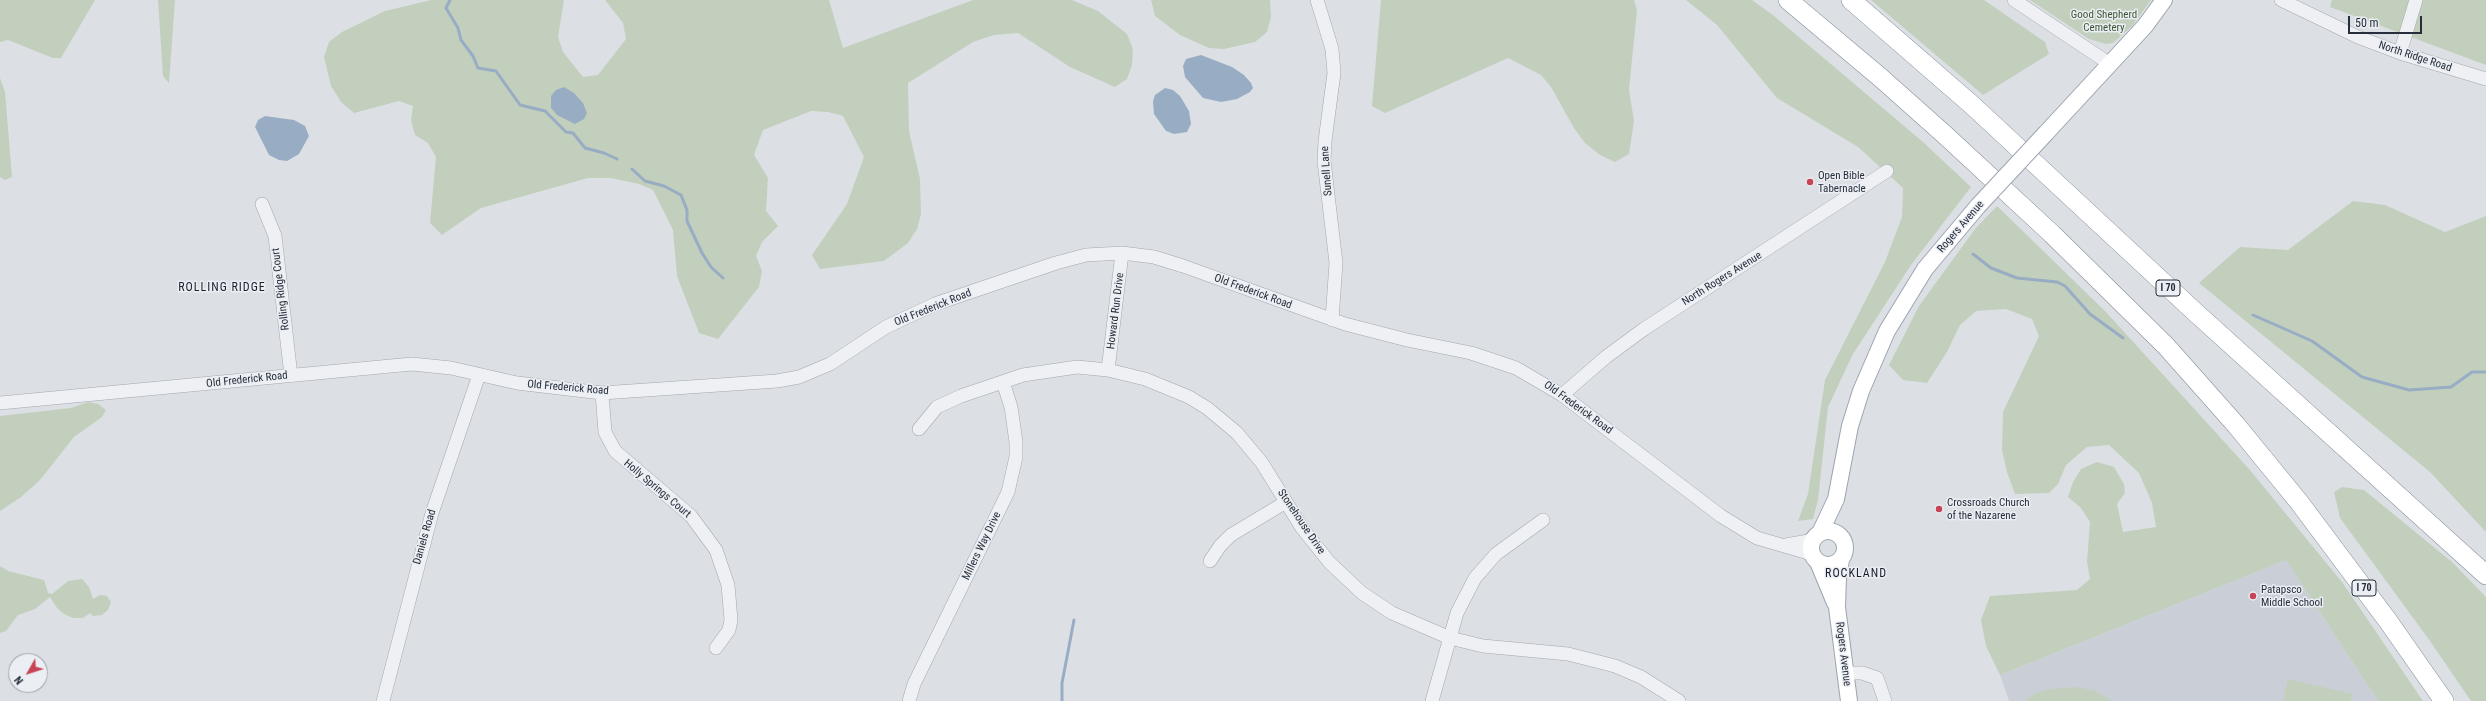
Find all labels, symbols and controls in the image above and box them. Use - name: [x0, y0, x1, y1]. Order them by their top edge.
- park label: Good Shepherd Cemetery: [2071, 8, 2137, 34]
- scale bar: [2350, 8, 2424, 34]
- text: 50 m: [2355, 16, 2379, 30]
- street label: North Ridge Road: [2377, 39, 2453, 75]
- street label: Sunell Lane: [1319, 146, 1335, 196]
- place label: Open Bible Tabernacle: [1818, 169, 1866, 195]
- marker: Open Bible Tabernacle: [1805, 177, 1815, 187]
- street label: Rogers Avenue: [1935, 198, 1987, 256]
- street label: Rolling Ridge Court: [269, 247, 293, 331]
- street label: North Rogers Avenue: [1680, 249, 1764, 309]
- street label: Howard Run Drive: [1105, 272, 1127, 350]
- street label: Old Frederick Road: [1212, 272, 1294, 312]
- road number: I 70: [2156, 280, 2180, 296]
- district label: ROLLING RIDGE: [178, 281, 266, 295]
- street label: Old Frederick Road: [893, 287, 973, 329]
- street label: Old Frederick Road: [206, 369, 288, 391]
- street label: Old Frederick Road: [527, 378, 609, 398]
- street label: Old Frederick Road: [1541, 379, 1615, 437]
- street label: Holly Springs Court: [621, 457, 693, 521]
- street label: Stonehouse Drive: [1274, 487, 1328, 557]
- place label: Crossroads Church of the Nazarene: [1947, 496, 2030, 522]
- marker: Crossroads Church of the Nazarene: [1934, 504, 1944, 514]
- street label: Daniels Road: [411, 508, 439, 566]
- street label: Millers Way Drive: [960, 510, 1004, 582]
- district label: ROCKLAND: [1825, 567, 1887, 581]
- road number: I 70: [2352, 580, 2376, 596]
- place label: Patapsco Middle School: [2261, 583, 2323, 609]
- marker: Patapsco Middle School: [2248, 591, 2258, 601]
- street label: Rogers Avenue: [1833, 621, 1853, 687]
- north arrow: [8, 653, 48, 693]
- text: N: [12, 674, 26, 687]

